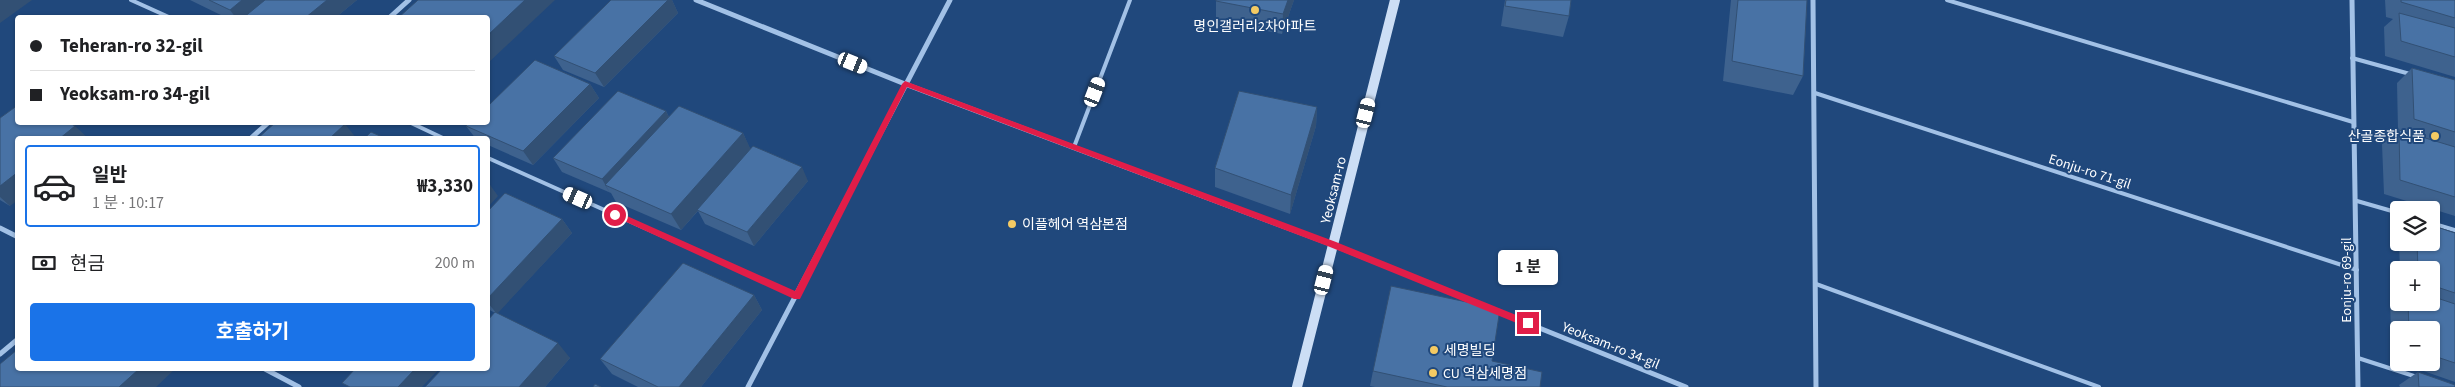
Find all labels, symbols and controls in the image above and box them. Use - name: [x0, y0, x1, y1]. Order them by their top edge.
- marker: 명인갤러리2차아파트: [1249, 4, 1261, 16]
- place label: 명인갤러리2차아파트: [1194, 17, 1317, 37]
- text: Teheran-ro 32-gil: [60, 33, 203, 60]
- car: [836, 50, 869, 76]
- car: [1082, 75, 1107, 109]
- text: Yeoksam-ro 34-gil: [60, 81, 210, 108]
- car: [1355, 97, 1376, 129]
- place label: 산골종합식품: [2348, 127, 2425, 147]
- marker: 산골종합식품: [2429, 130, 2441, 142]
- street label: Eonju-ro 71-gil: [2046, 149, 2134, 195]
- street label: Yeoksam-ro: [1316, 154, 1352, 227]
- text: 일반: [92, 162, 127, 189]
- icon: car: [32, 164, 77, 209]
- text: ₩3,330: [417, 173, 473, 200]
- car: [561, 185, 594, 211]
- text: 1 분 · 10:17: [92, 192, 164, 214]
- map controls: [2390, 201, 2440, 371]
- button: layers: [2390, 201, 2440, 251]
- route start: [604, 204, 626, 226]
- place label: 이플헤어 역삼본점: [1022, 215, 1128, 235]
- marker: 이플헤어 역삼본점: [1006, 218, 1018, 230]
- street label: Eonju-ro 69-gil: [2337, 237, 2357, 323]
- icon: cash: [30, 249, 58, 277]
- callout: 1 분: [1498, 250, 1558, 286]
- text: 현금: [70, 251, 105, 278]
- text: 200 m: [435, 252, 475, 274]
- text: 1 분: [1515, 256, 1541, 278]
- button: +: [2390, 261, 2440, 311]
- car: [1313, 264, 1334, 296]
- button: 호출하기: [30, 303, 475, 361]
- route end: [1517, 312, 1539, 334]
- street label: Yeoksam-ro 34-gil: [1558, 317, 1663, 375]
- button: −: [2390, 321, 2440, 371]
- place label: 세명빌딩: [1444, 341, 1496, 361]
- marker: 세명빌딩: [1428, 344, 1440, 356]
- place label: CU 역삼세명점: [1443, 364, 1527, 384]
- marker: CU 역삼세명점: [1427, 367, 1439, 379]

